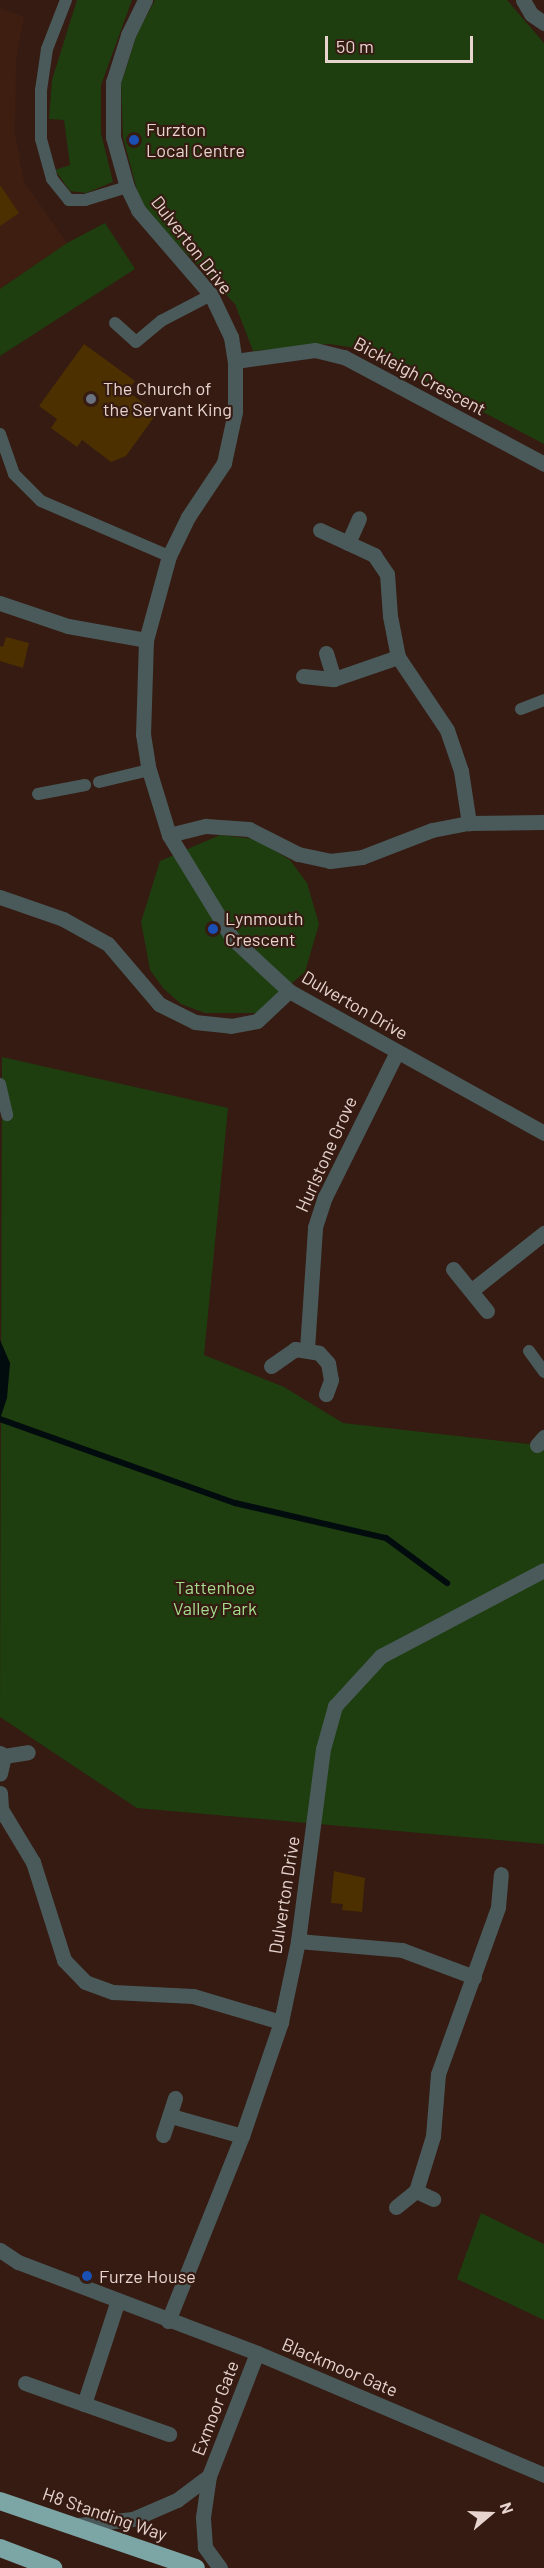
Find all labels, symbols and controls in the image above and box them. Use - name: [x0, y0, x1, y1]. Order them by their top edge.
- scale bar: [328, 24, 476, 62]
- text: 50 m: [336, 35, 374, 57]
- place label: Furzton Local Centre: [146, 119, 245, 162]
- marker: Furzton Local Centre: [127, 133, 141, 147]
- street label: Dulverton Drive: [147, 192, 237, 298]
- street label: Bickleigh Crescent: [350, 332, 490, 420]
- place label: The Church of the Servant King: [103, 378, 232, 420]
- marker: The Church of the Servant King: [84, 392, 98, 406]
- place label: Lynmouth Crescent: [225, 908, 303, 950]
- marker: Lynmouth Crescent: [206, 922, 220, 936]
- street label: Dulverton Drive: [298, 966, 412, 1044]
- street label: Hurlstone Grove: [291, 1093, 361, 1215]
- park label: Tattenhoe Valley Park: [173, 1577, 257, 1620]
- street label: Dulverton Drive: [264, 1835, 304, 1955]
- place label: Furze House: [99, 2265, 196, 2287]
- marker: Furze House: [80, 2269, 94, 2283]
- street label: Blackmoor Gate: [279, 2333, 401, 2401]
- street label: Exmoor Gate: [187, 2357, 243, 2459]
- street label: H8 Standing Way: [40, 2483, 170, 2545]
- north arrow: [460, 2484, 520, 2544]
- text: N: [497, 2500, 518, 2516]

